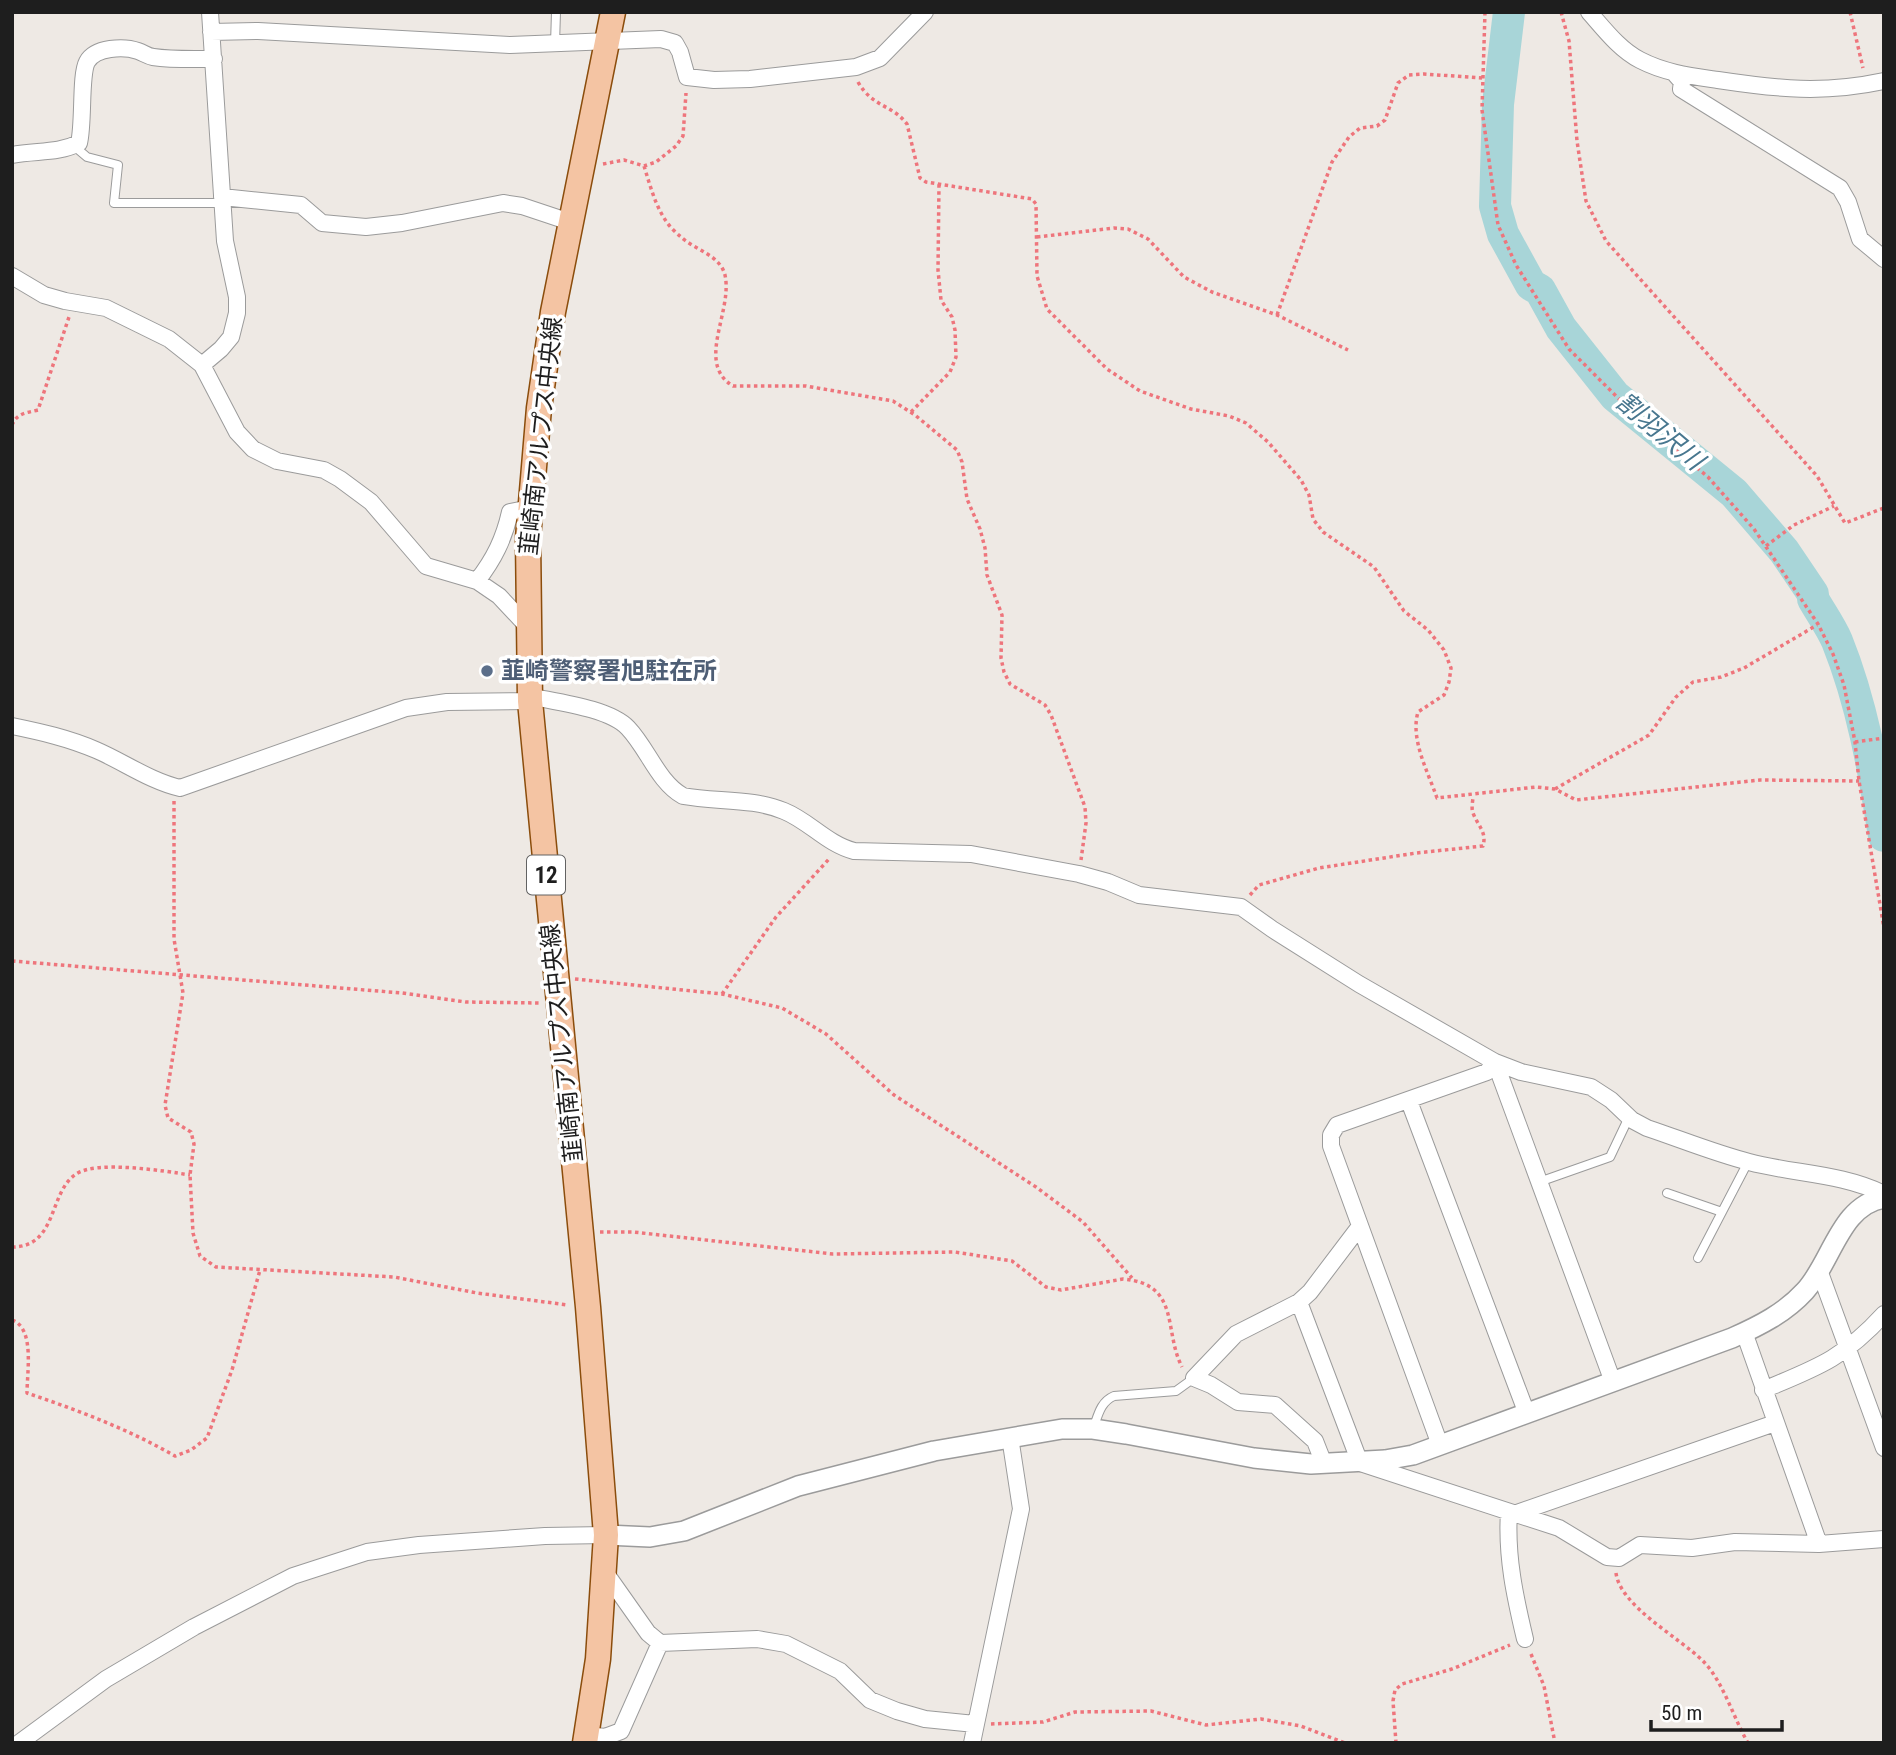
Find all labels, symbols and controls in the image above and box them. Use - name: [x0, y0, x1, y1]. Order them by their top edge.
- street label: 韮崎南アルプス中央線: [515, 315, 567, 557]
- water label: 割羽沢川: [1611, 386, 1712, 478]
- place label: 韮崎警察署旭駐在所: [501, 657, 717, 685]
- marker: 韮崎警察署旭駐在所: [479, 663, 495, 679]
- road number: 12: [527, 856, 565, 894]
- street label: 韮崎南アルプス中央線: [536, 922, 588, 1164]
- scale bar: [1651, 1688, 1782, 1732]
- text: 50 m: [1661, 1701, 1702, 1725]

